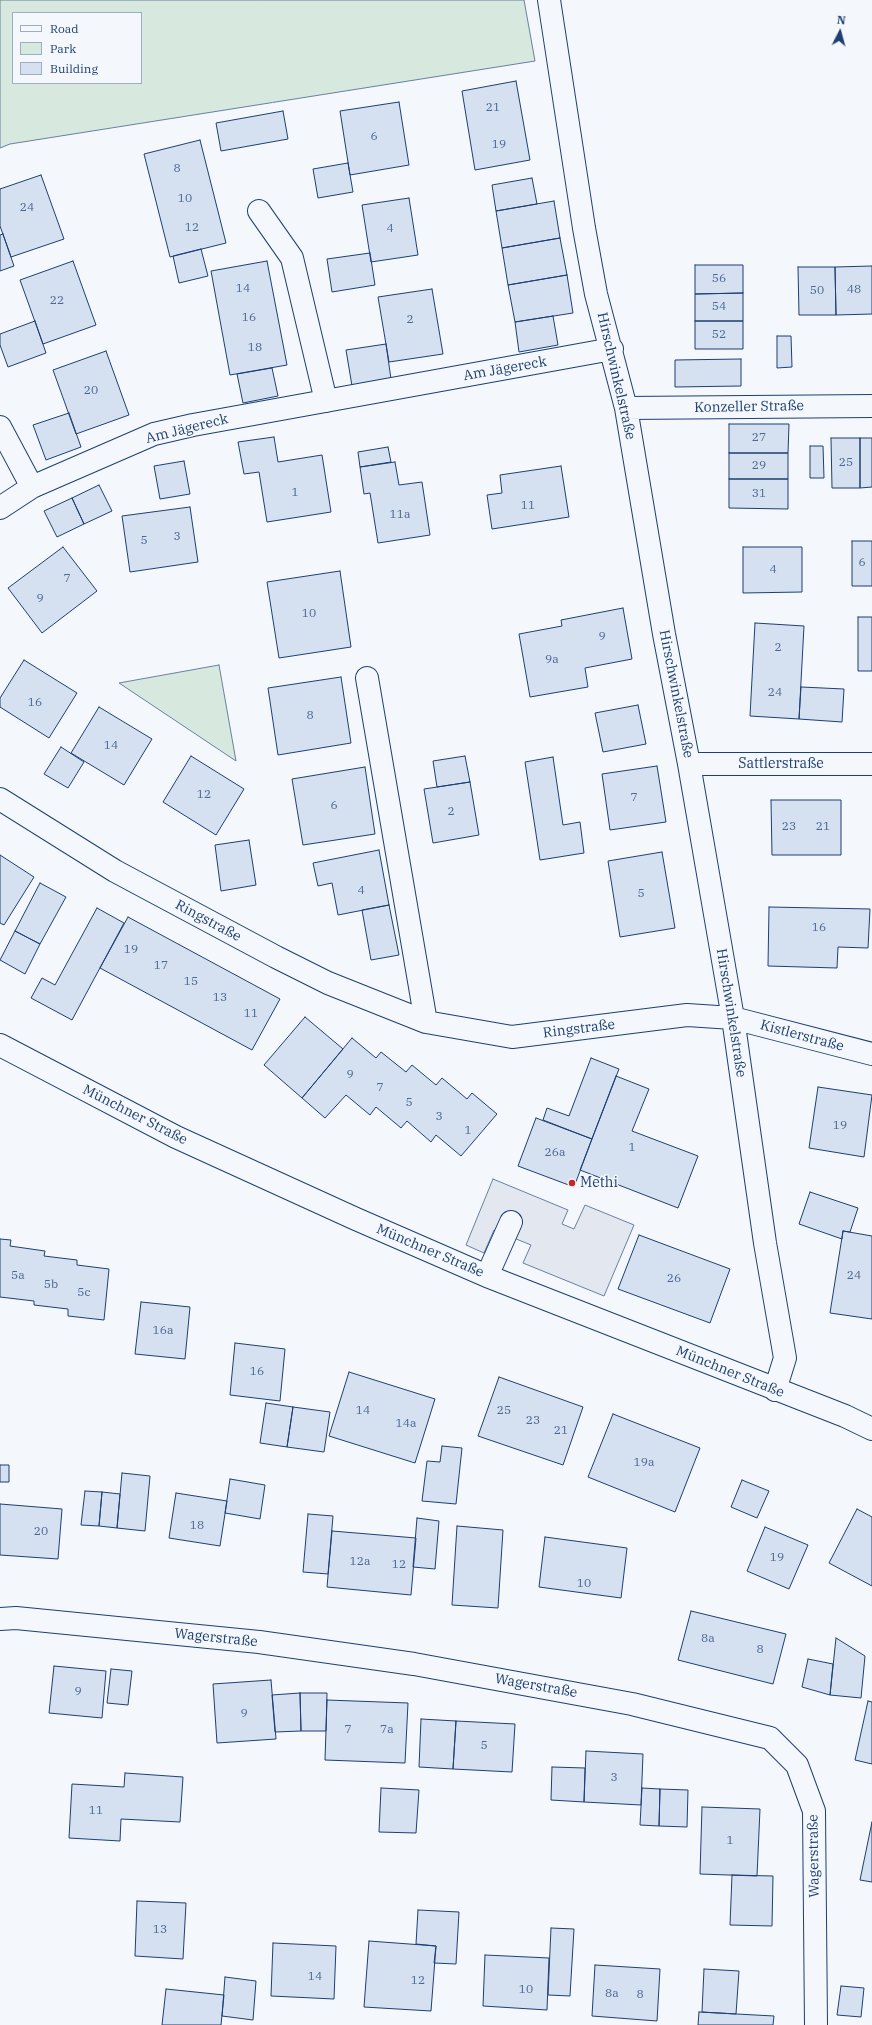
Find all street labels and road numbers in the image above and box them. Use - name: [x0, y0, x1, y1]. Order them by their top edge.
- street label: Hirschwinkelstraße: [593, 311, 639, 441]
- street label: Am Jägereck: [462, 353, 548, 385]
- street label: Konzeller Straße: [694, 398, 804, 416]
- street label: Am Jägereck: [144, 411, 230, 447]
- street label: Hirschwinkelstraße: [655, 629, 697, 759]
- street label: Sattlerstraße: [738, 756, 824, 772]
- street label: Ringstraße: [172, 897, 244, 945]
- street label: Hirschwinkelstraße: [713, 947, 749, 1079]
- street label: Ringstraße: [542, 1016, 616, 1042]
- street label: Kistlerstraße: [758, 1017, 846, 1055]
- street label: Münchner Straße: [80, 1081, 190, 1149]
- street label: Münchner Straße: [374, 1221, 486, 1281]
- street label: Münchner Straße: [673, 1343, 787, 1401]
- street label: Wagerstraße: [174, 1625, 258, 1651]
- street label: Wagerstraße: [493, 1670, 579, 1702]
- street label: Wagerstraße: [805, 1814, 823, 1898]

